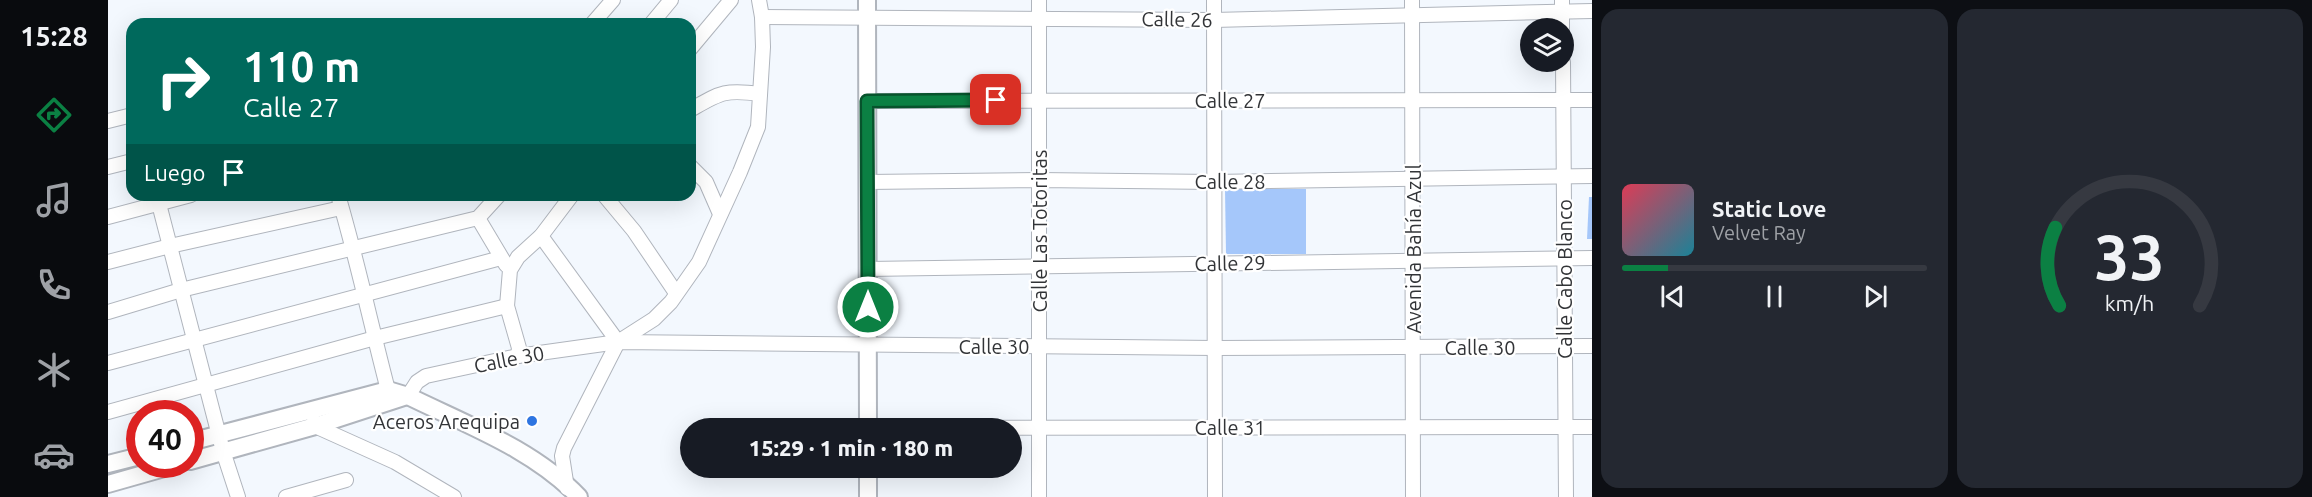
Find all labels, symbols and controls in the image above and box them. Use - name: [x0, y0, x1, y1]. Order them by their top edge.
- street label: Calle 26: [1141, 7, 1213, 31]
- map controls: [1520, 18, 1574, 72]
- button: layers: [1520, 18, 1574, 72]
- text: 15:28: [20, 21, 88, 51]
- icon: right: [144, 42, 222, 120]
- text: 110 m: [243, 43, 360, 90]
- pin: [970, 74, 1021, 125]
- icon: arrive: [979, 83, 1012, 116]
- street label: Calle 27: [1194, 89, 1266, 112]
- text: Calle 27: [243, 92, 339, 122]
- icon: directions: [33, 94, 75, 136]
- street label: Calle Las Totoritas: [1028, 150, 1051, 313]
- icon: arrive: [217, 156, 250, 189]
- text: Luego: [144, 160, 205, 185]
- street label: Avenida Bahía Azul: [1402, 164, 1425, 334]
- street label: Calle 28: [1194, 170, 1266, 193]
- icon: music: [33, 179, 75, 221]
- text: Static Love: [1712, 196, 1827, 221]
- street label: Calle Cabo Blanco: [1553, 199, 1576, 359]
- text: Velvet Ray: [1712, 221, 1806, 244]
- text: 33: [2095, 222, 2165, 292]
- street label: Calle 29: [1194, 251, 1266, 275]
- icon: phone: [33, 264, 75, 306]
- position arrow: [836, 275, 900, 339]
- icon: previous: [1656, 280, 1689, 313]
- icon: pause: [1758, 280, 1791, 313]
- icon: next: [1859, 280, 1892, 313]
- text: km/h: [2105, 291, 2154, 315]
- street label: Calle 30: [958, 335, 1030, 358]
- street label: Calle 30: [1444, 336, 1516, 359]
- street label: Calle 30: [472, 341, 546, 377]
- icon: climate: [33, 349, 75, 391]
- speed limit sign: 40: [126, 400, 204, 478]
- place label: Aceros Arequipa: [373, 410, 520, 433]
- marker: Aceros Arequipa: [525, 414, 539, 428]
- street label: Calle 31: [1194, 416, 1266, 439]
- icon: car: [33, 434, 75, 476]
- text: 15:29 · 1 min · 180 m: [749, 435, 953, 460]

